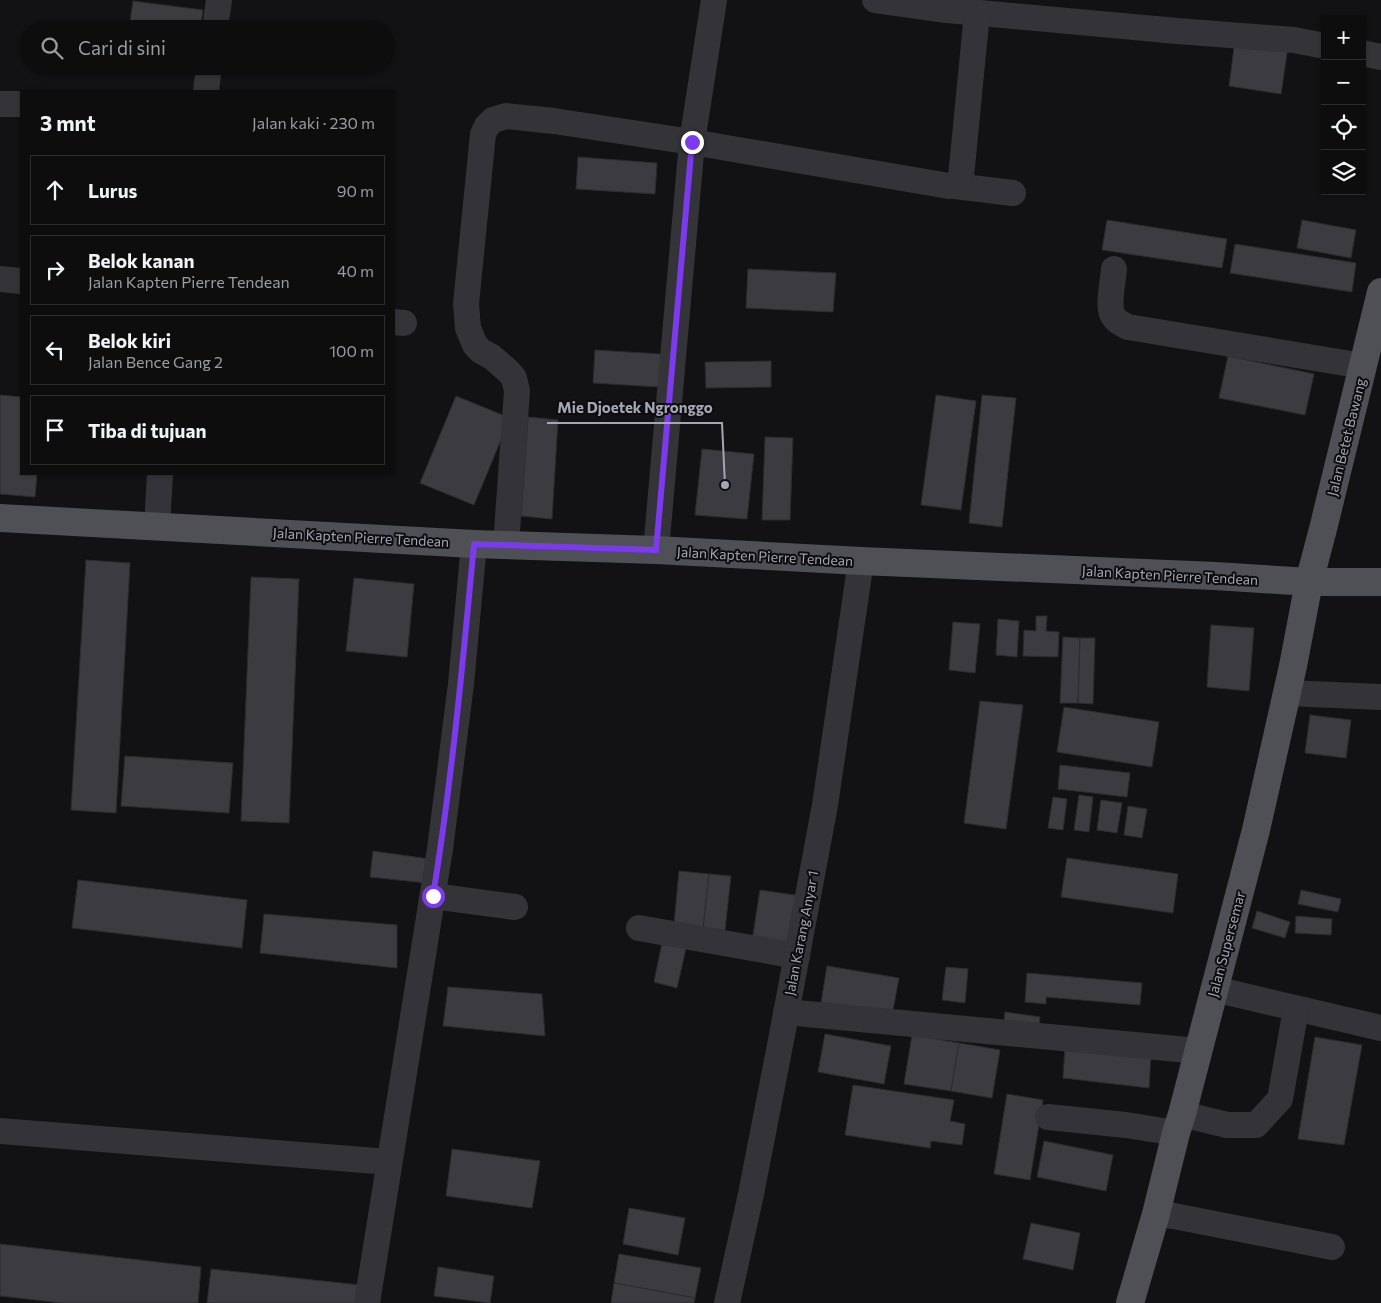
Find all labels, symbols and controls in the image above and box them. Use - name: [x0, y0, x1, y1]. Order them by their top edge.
- map controls: [1321, 15, 1366, 195]
- button: +: [1321, 15, 1366, 60]
- search box: [20, 20, 395, 75]
- icon: search: [38, 34, 66, 62]
- text: Cari di sini: [78, 36, 166, 59]
- button: −: [1321, 60, 1366, 105]
- button: locate: [1321, 105, 1366, 150]
- text: 3 mnt: [40, 110, 96, 135]
- text: Jalan kaki · 230 m: [252, 113, 375, 132]
- route end: [681, 131, 704, 154]
- button: layers: [1321, 150, 1366, 195]
- icon: ahead: [41, 176, 69, 204]
- text: Lurus: [88, 179, 137, 202]
- text: 90 m: [337, 181, 374, 200]
- text: Belok kanan: [88, 249, 195, 272]
- icon: right: [41, 256, 69, 284]
- text: 40 m: [337, 261, 374, 280]
- text: Jalan Kapten Pierre Tendean: [88, 272, 290, 291]
- text: Belok kiri: [88, 329, 171, 352]
- icon: left: [41, 336, 69, 364]
- text: 100 m: [329, 341, 374, 360]
- text: Jalan Bence Gang 2: [88, 352, 223, 371]
- street label: Jalan Betet Bawang: [1323, 376, 1369, 498]
- callout: Mie Djoetek Ngronggo: [547, 393, 722, 423]
- text: Mie Djoetek Ngronggo: [557, 398, 713, 416]
- icon: arrive: [41, 416, 69, 444]
- text: Tiba di tujuan: [88, 419, 206, 442]
- street label: Jalan Kapten Pierre Tendean: [272, 524, 450, 550]
- street label: Jalan Kapten Pierre Tendean: [676, 543, 854, 569]
- street label: Jalan Kapten Pierre Tendean: [1081, 562, 1259, 588]
- street label: Jalan Karang Anyar 1: [781, 869, 821, 997]
- route start: [422, 885, 445, 908]
- street label: Jalan Supersemar: [1204, 889, 1248, 999]

